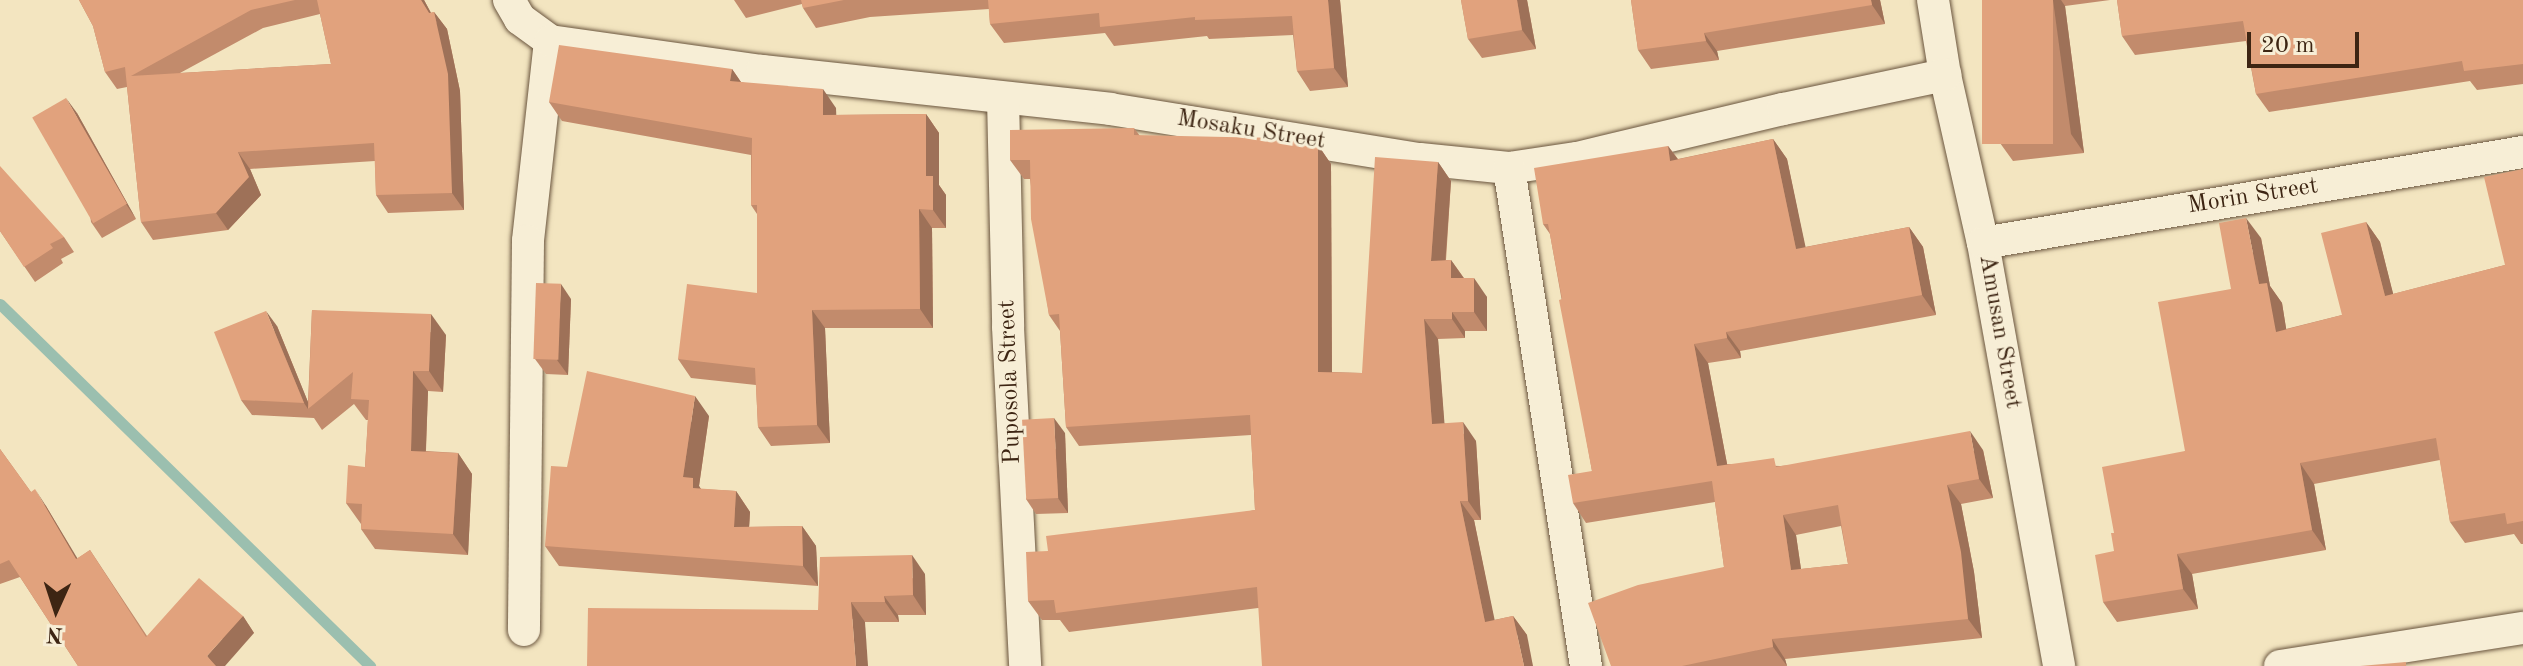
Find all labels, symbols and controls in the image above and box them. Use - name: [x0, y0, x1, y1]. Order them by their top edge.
- scale bar: [2251, 16, 2363, 66]
- text: 20 m: [2261, 34, 2315, 58]
- street label: Mosaku Street: [1175, 105, 1327, 157]
- street label: Morin Street: [2186, 172, 2320, 222]
- street label: Amusan Street: [1971, 253, 2027, 411]
- street label: Puposola Street: [994, 299, 1028, 465]
- north arrow: [16, 570, 96, 650]
- text: N: [46, 623, 64, 645]

